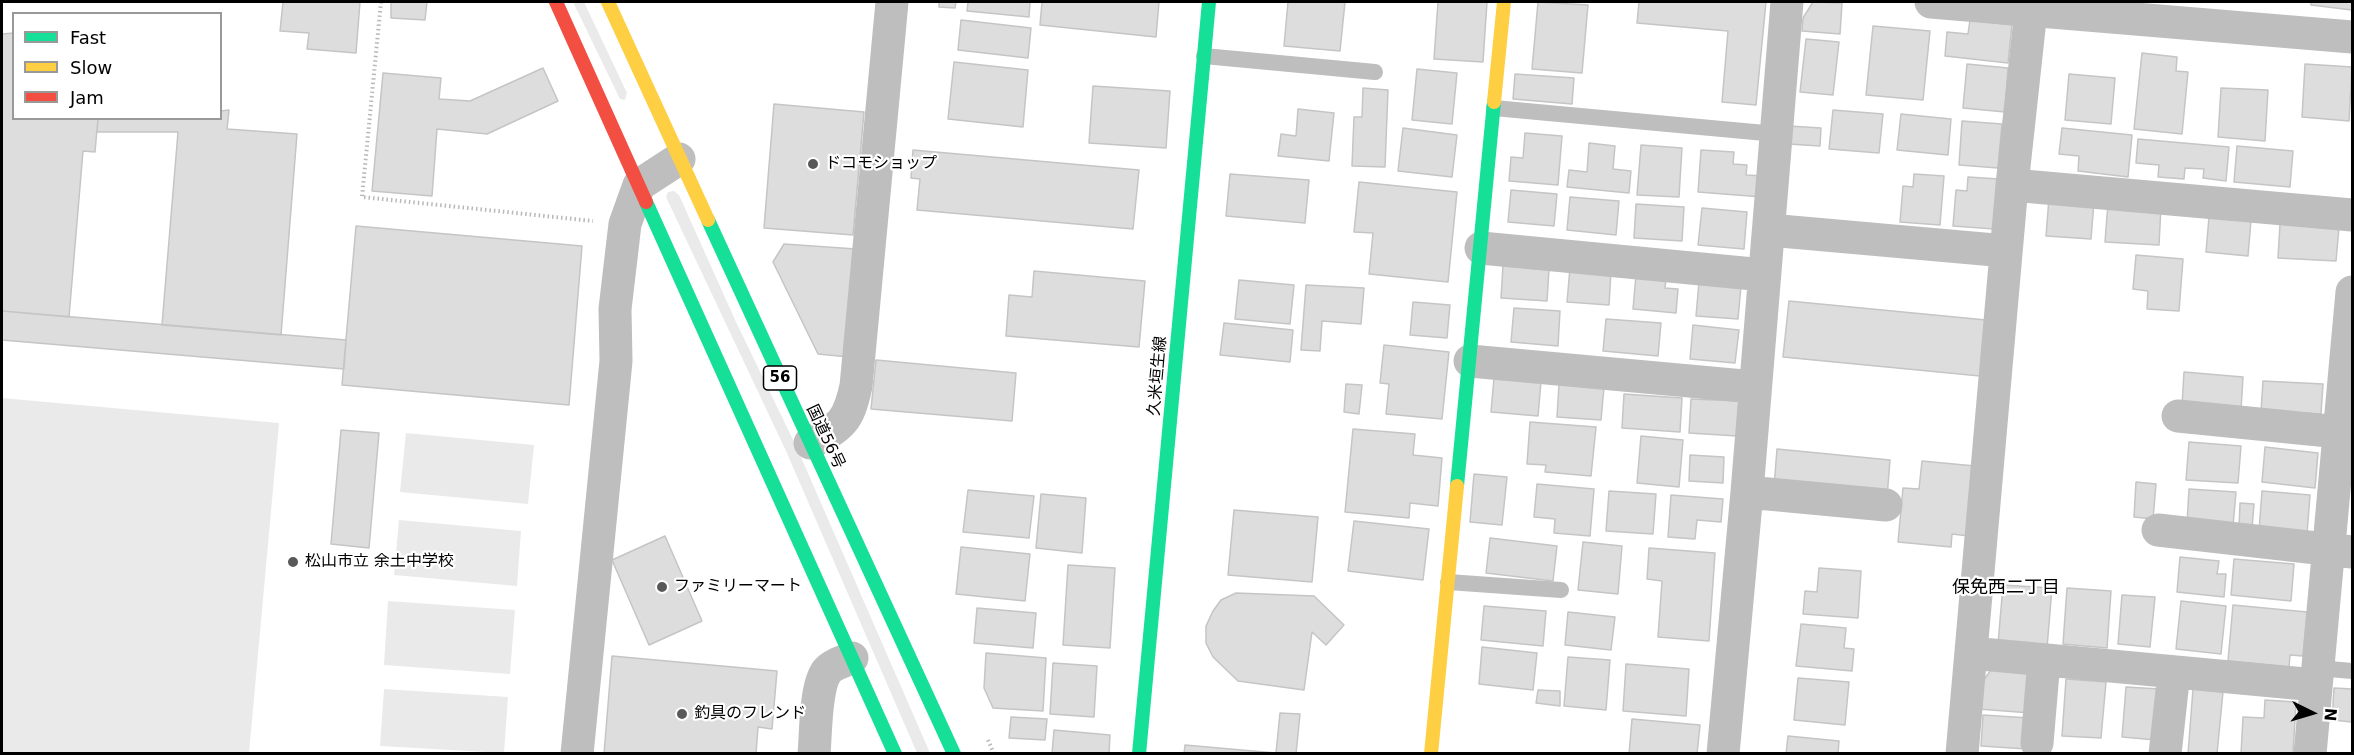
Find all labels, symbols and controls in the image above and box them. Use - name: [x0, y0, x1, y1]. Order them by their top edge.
- legend: [12, 12, 222, 120]
- text: Fast: [70, 27, 106, 48]
- text: Slow: [70, 57, 112, 78]
- text: Jam: [70, 87, 104, 108]
- place label: ドコモショップ: [825, 154, 937, 174]
- marker: ドコモショップ: [806, 157, 820, 171]
- street label: 久米垣生線: [1145, 335, 1171, 417]
- road number: 56: [764, 366, 796, 390]
- street label: 国道56号: [802, 402, 848, 472]
- place label: 松山市立 余土中学校: [305, 552, 454, 572]
- marker: 松山市立 余土中学校: [286, 555, 300, 569]
- place label: ファミリーマート: [674, 577, 802, 597]
- district label: 保免西二丁目: [1952, 577, 2060, 599]
- marker: ファミリーマート: [655, 580, 669, 594]
- north arrow: [2282, 683, 2342, 743]
- place label: 釣具のフレンド: [694, 704, 806, 724]
- marker: 釣具のフレンド: [675, 707, 689, 721]
- text: N: [2320, 707, 2340, 722]

